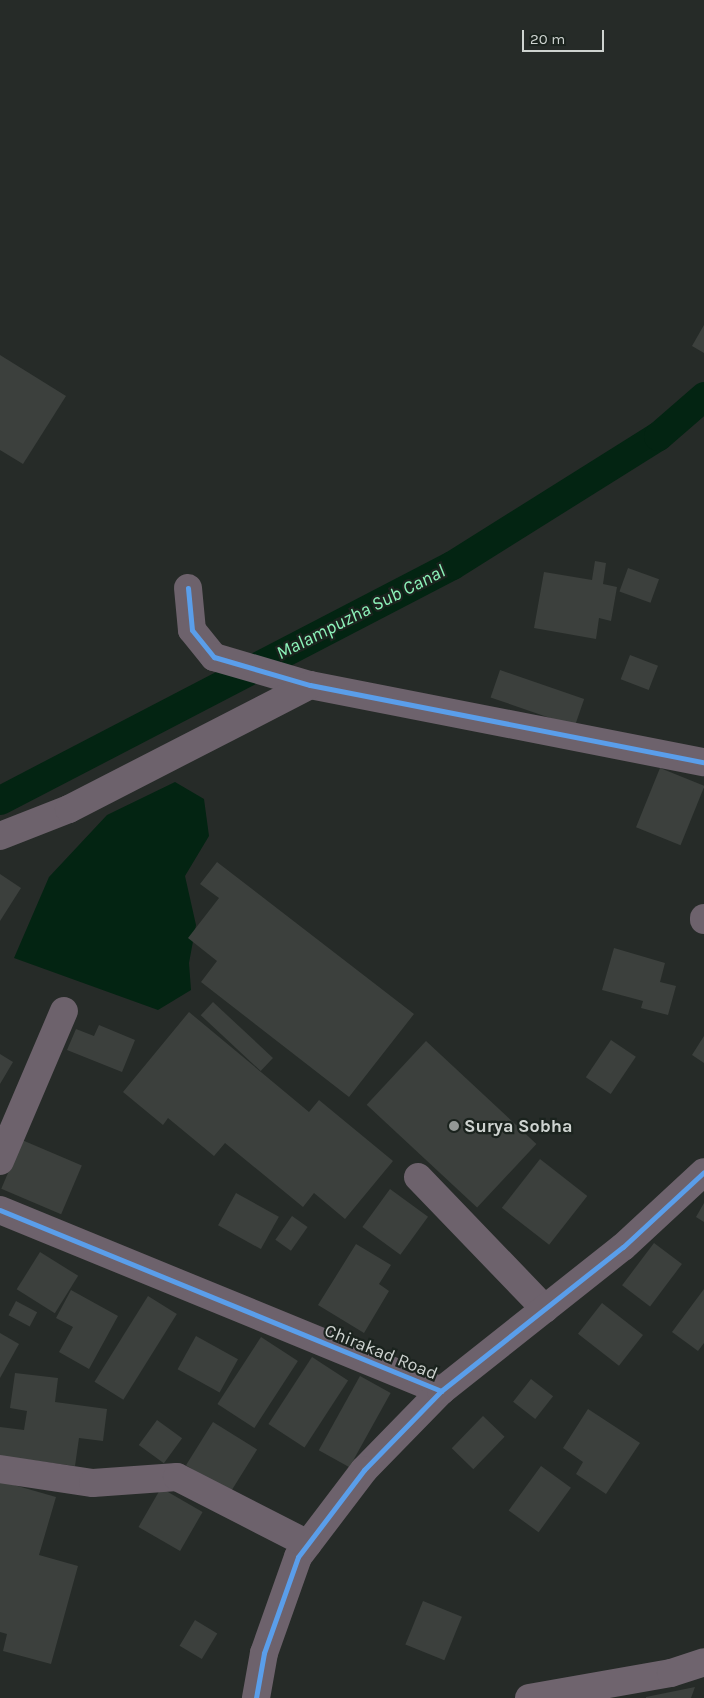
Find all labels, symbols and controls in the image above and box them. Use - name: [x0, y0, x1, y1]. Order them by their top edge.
- scale bar: [524, 20, 606, 52]
- text: 20 m: [530, 30, 565, 48]
- water label: Malampuzha Sub Canal: [273, 561, 449, 665]
- place label: Surya Sobha: [464, 1115, 572, 1137]
- marker: Surya Sobha: [448, 1120, 460, 1132]
- street label: Chirakad Road: [321, 1319, 441, 1385]

